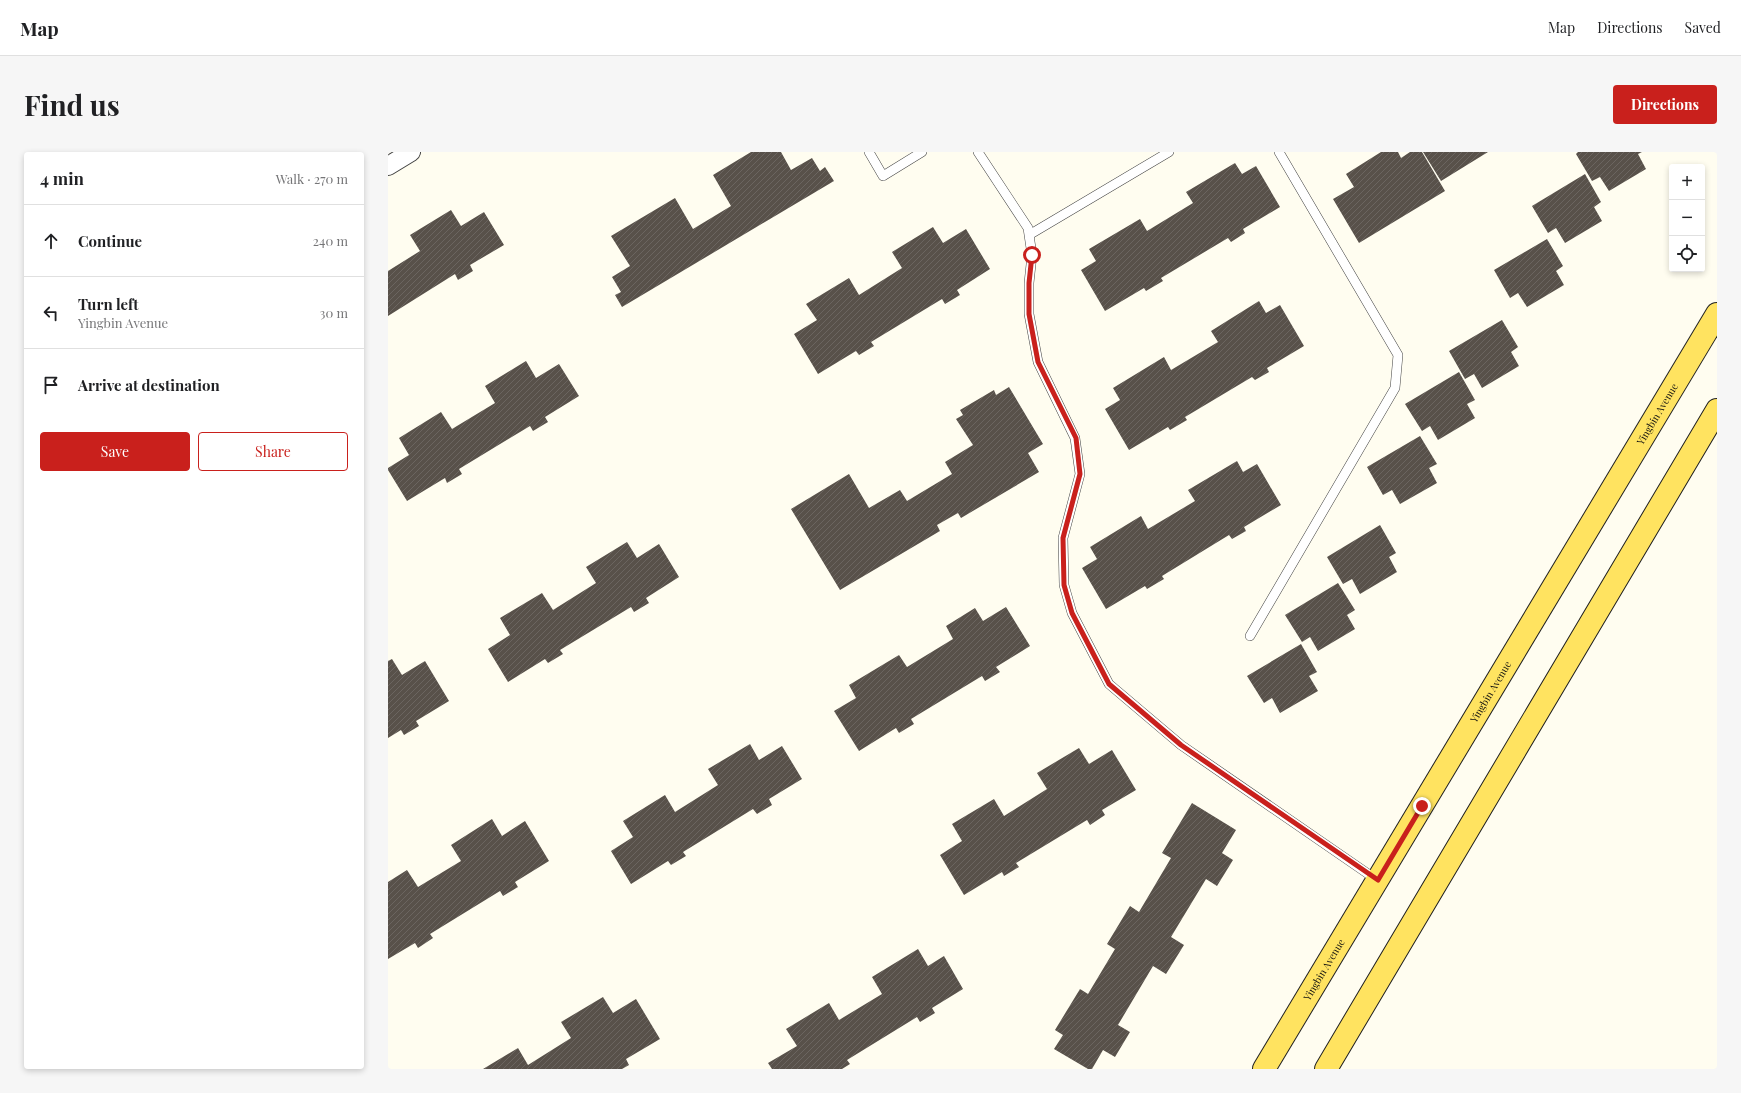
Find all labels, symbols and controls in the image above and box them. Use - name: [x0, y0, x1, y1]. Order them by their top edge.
- text: Map: [20, 15, 59, 41]
- text: Map: [1548, 18, 1575, 37]
- text: Directions: [1597, 18, 1663, 37]
- text: Saved: [1685, 18, 1721, 37]
- button: Directions: [1613, 85, 1717, 124]
- text: Find us: [24, 86, 120, 123]
- map controls: [1669, 164, 1705, 272]
- button: +: [1669, 164, 1705, 200]
- text: 4 min: [40, 167, 84, 189]
- text: Walk · 270 m: [276, 170, 348, 187]
- button: −: [1669, 200, 1705, 236]
- icon: ahead: [40, 230, 62, 252]
- text: Continue: [78, 231, 142, 251]
- text: 240 m: [313, 232, 348, 249]
- button: locate: [1669, 236, 1705, 272]
- route start: [1023, 246, 1041, 264]
- text: Turn left: [78, 294, 139, 314]
- icon: left: [40, 302, 62, 324]
- text: 30 m: [320, 304, 348, 321]
- text: Yingbin Avenue: [78, 314, 168, 331]
- icon: arrive: [40, 374, 62, 396]
- text: Arrive at destination: [78, 375, 220, 395]
- street label: Yingbin Avenue: [1633, 380, 1681, 448]
- button: Save: [40, 432, 190, 471]
- button: Share: [198, 432, 348, 471]
- street label: Yingbin Avenue: [1466, 658, 1514, 726]
- route end: [1413, 797, 1431, 815]
- street label: Yingbin Avenue: [1299, 936, 1348, 1004]

